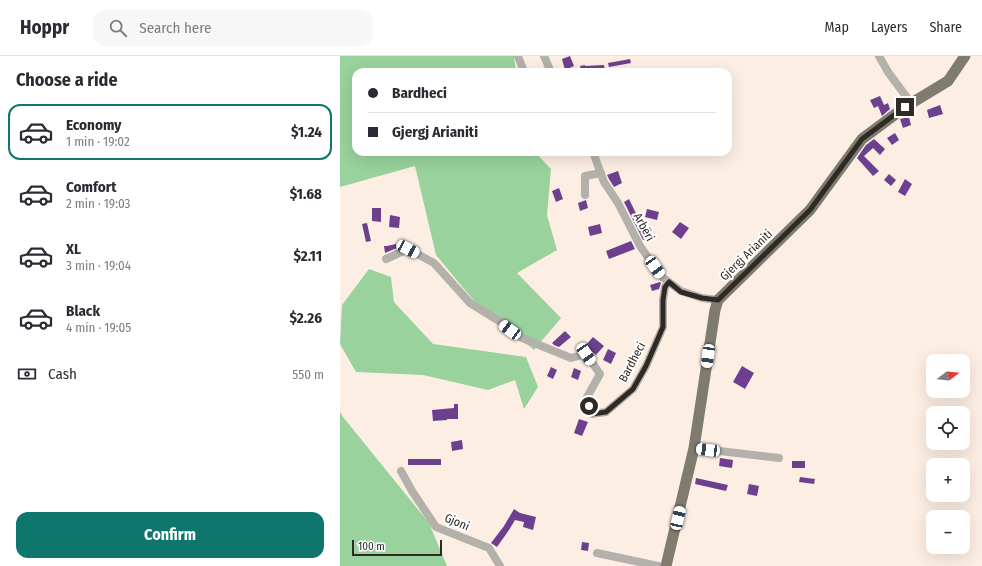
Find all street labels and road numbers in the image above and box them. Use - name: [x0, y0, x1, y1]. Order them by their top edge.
- street label: Arbëri: [631, 210, 657, 244]
- street label: Gjergj Arianiti: [717, 227, 775, 283]
- street label: Bardheci: [616, 340, 648, 384]
- street label: Gjoni: [442, 511, 472, 533]

